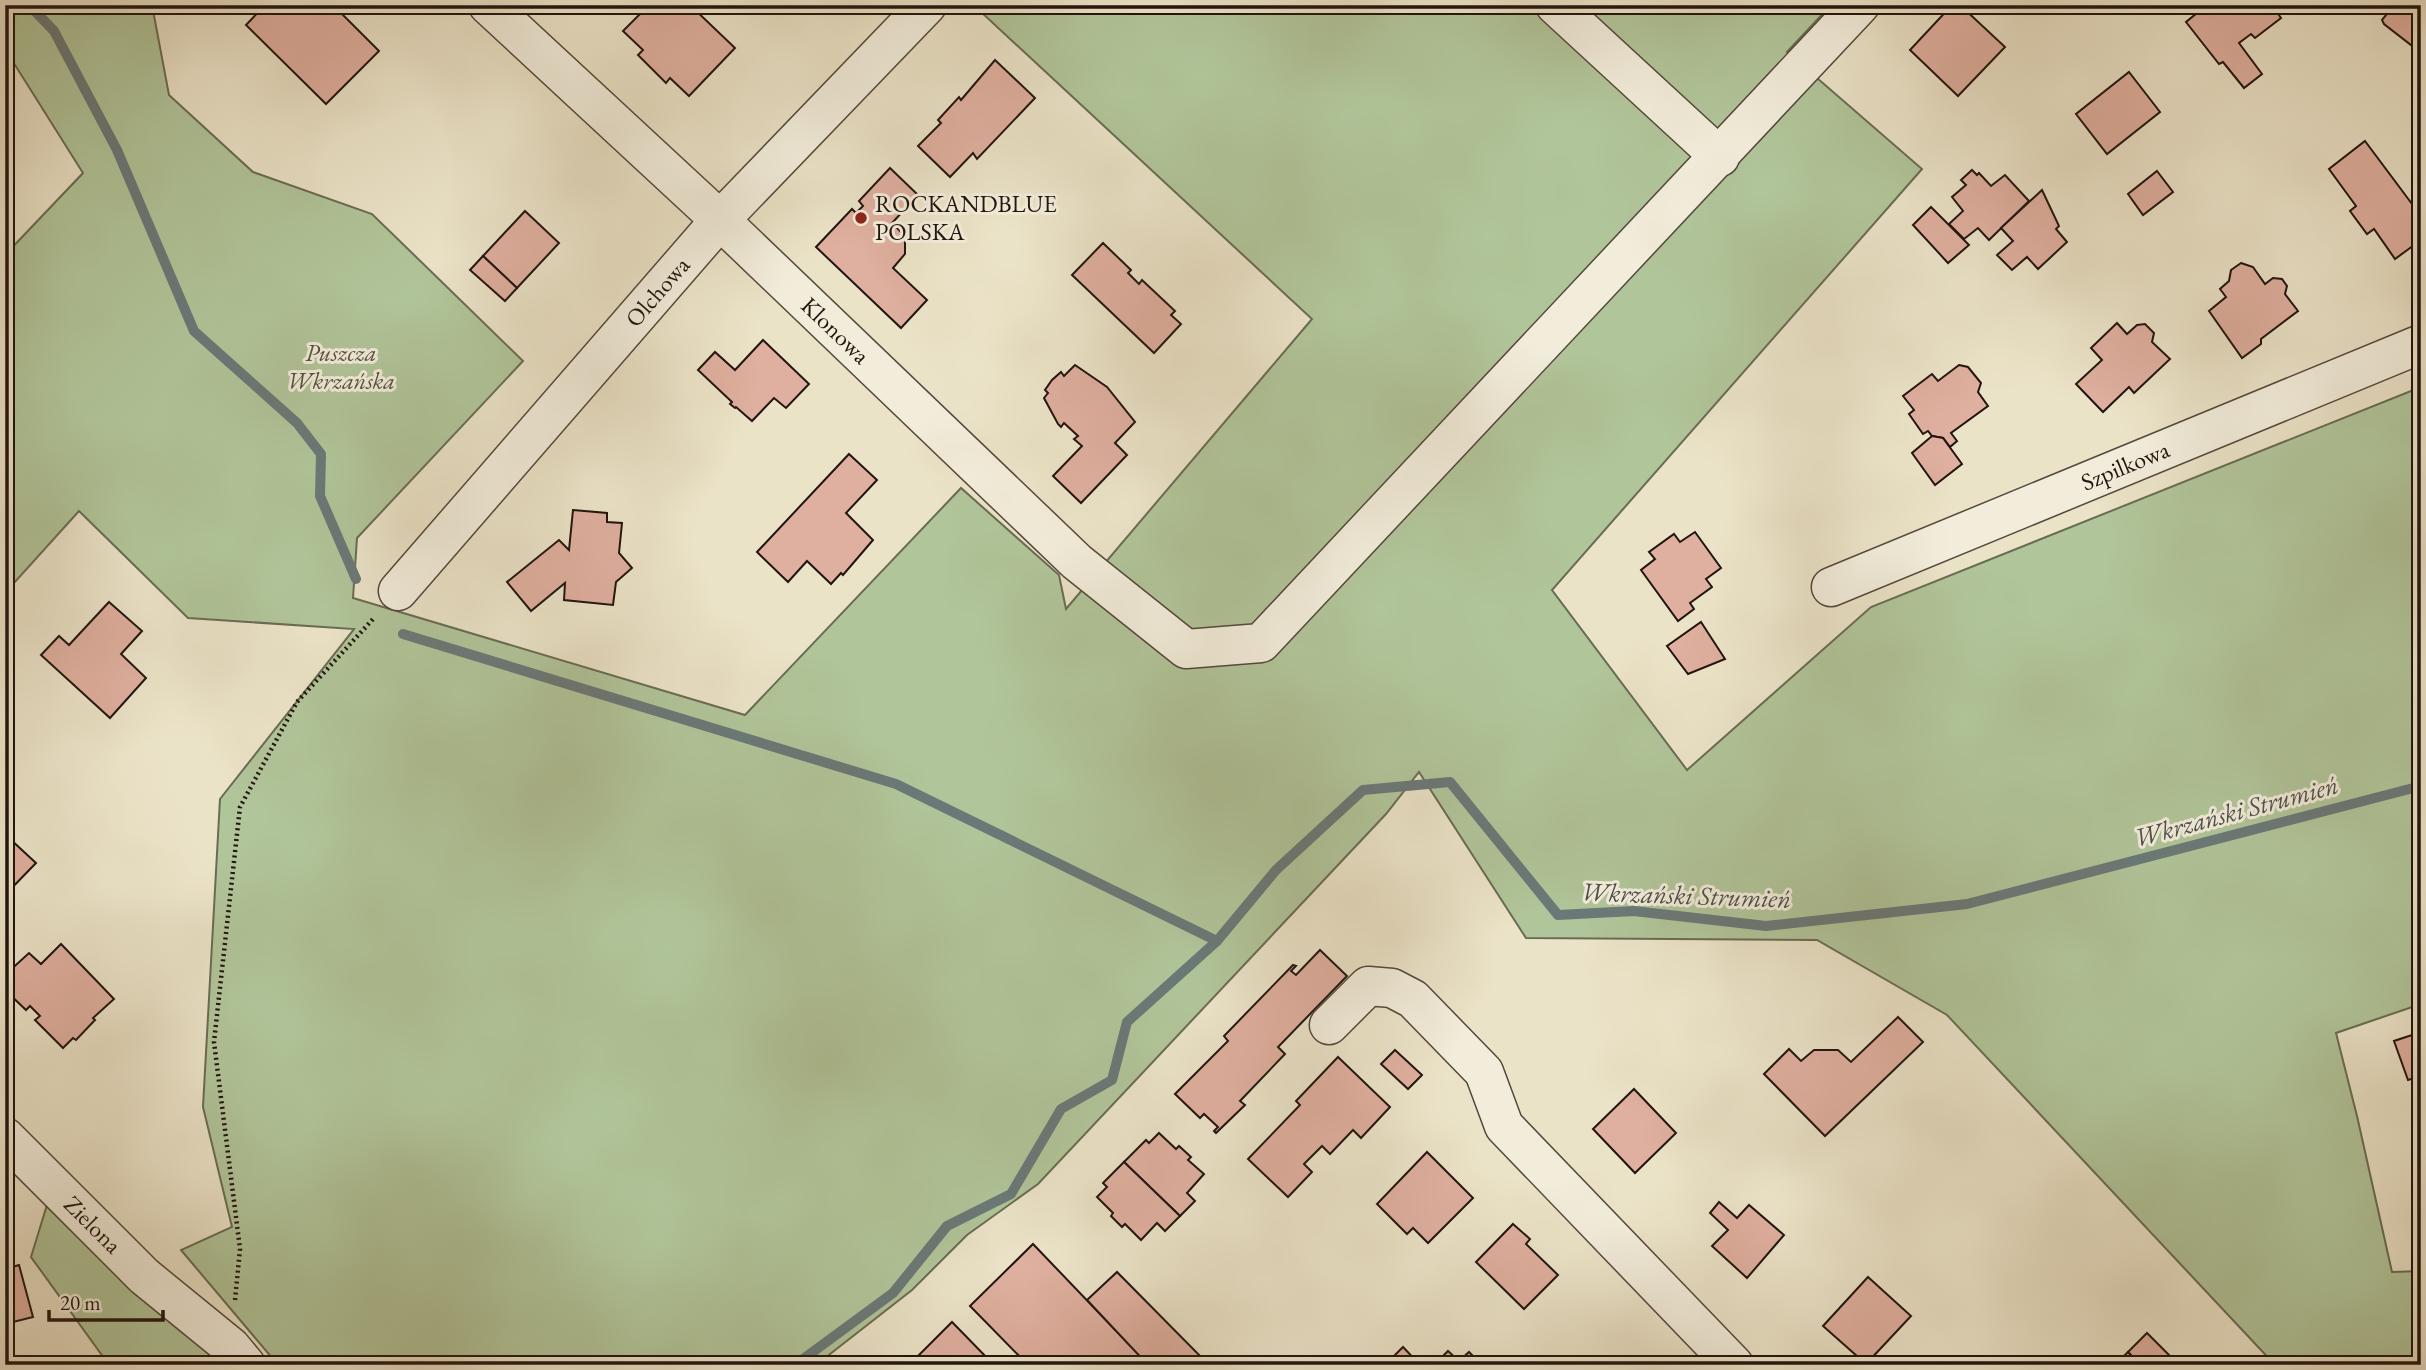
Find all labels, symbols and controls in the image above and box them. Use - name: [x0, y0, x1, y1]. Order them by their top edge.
- place label: ROCKANDBLUE POLSKA: [875, 188, 1057, 247]
- marker: ROCKANDBLUE POLSKA: [853, 210, 869, 226]
- street label: Olchowa: [618, 250, 697, 333]
- street label: Klonowa: [795, 290, 877, 371]
- park label: Puszcza Wkrzańska: [287, 337, 395, 396]
- street label: Szpilkowa: [2076, 433, 2174, 497]
- water label: Wkrzański Strumień: [2130, 767, 2342, 855]
- water label: Wkrzański Strumień: [1580, 874, 1792, 916]
- street label: Zielona: [57, 1189, 129, 1260]
- scale bar: [49, 1279, 163, 1323]
- text: 20 m: [60, 1289, 101, 1316]

